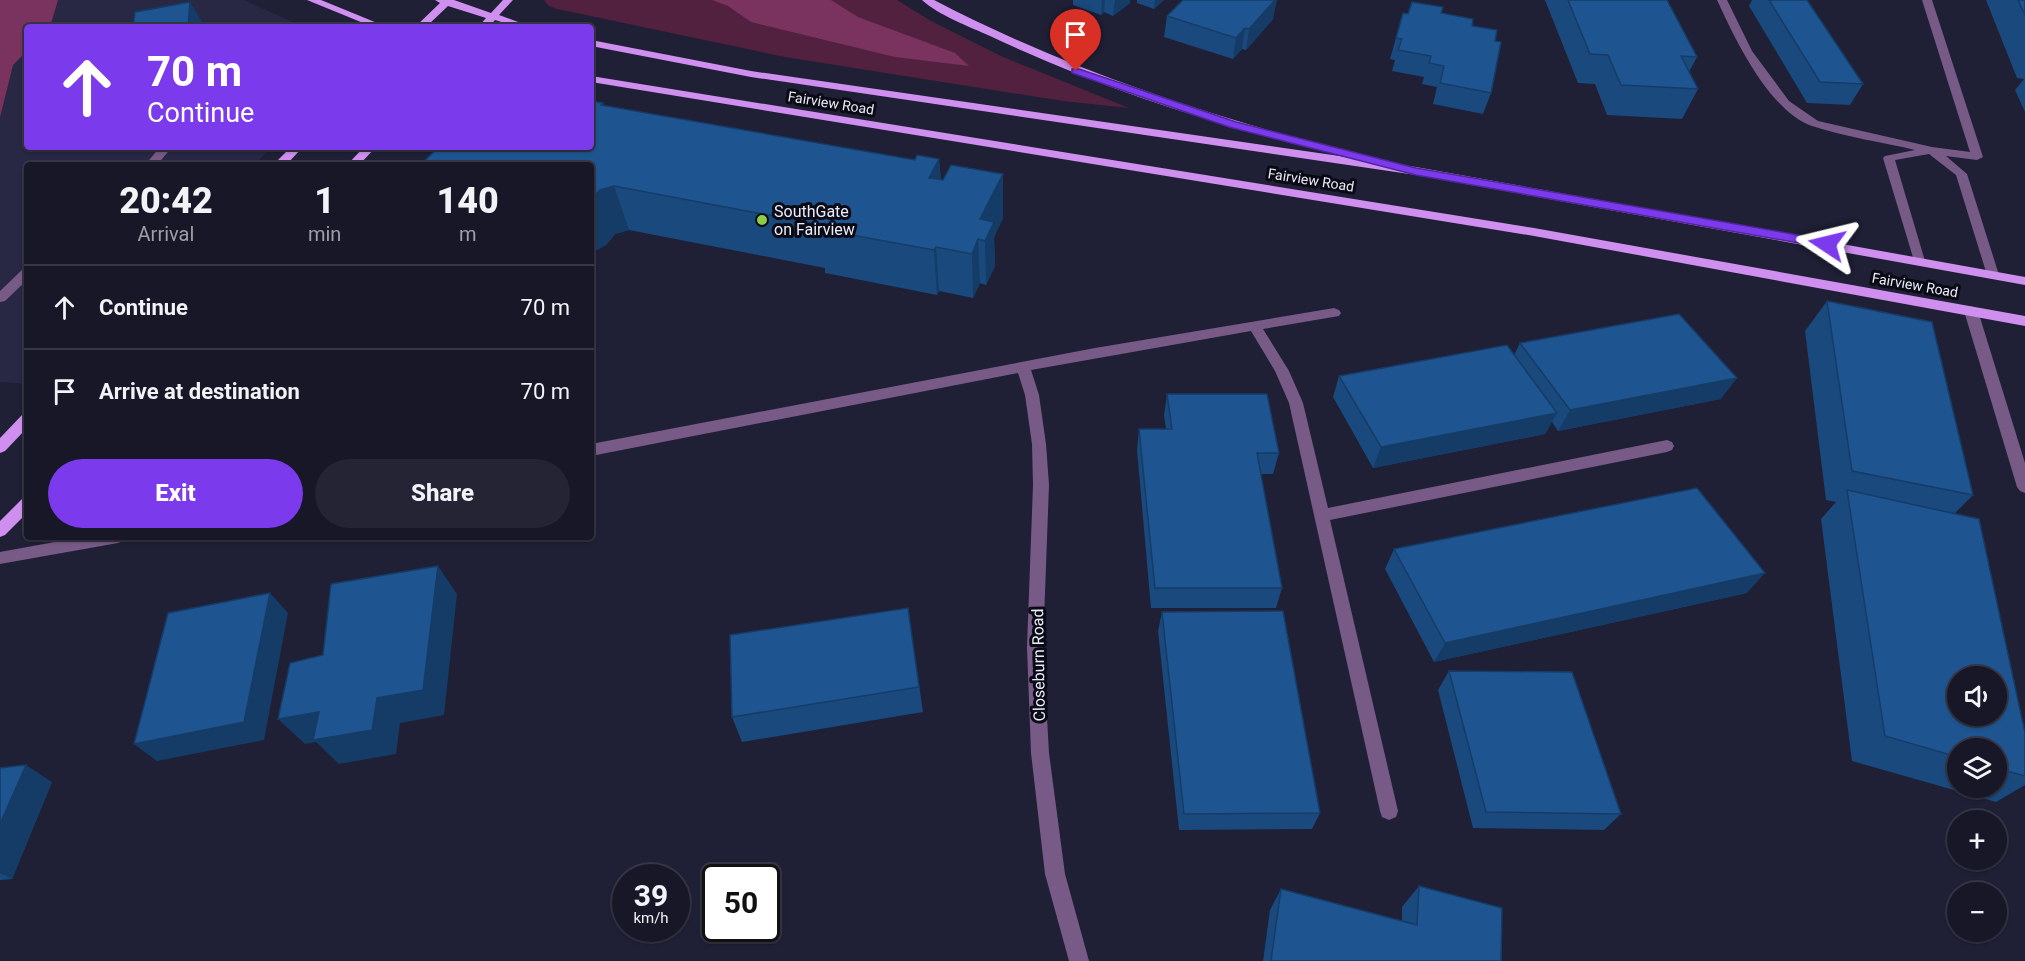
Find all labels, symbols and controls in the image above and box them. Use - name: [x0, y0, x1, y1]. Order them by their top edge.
- pin: [1050, 9, 1101, 71]
- icon: arrive: [1059, 18, 1092, 51]
- text: 70 m: [147, 47, 242, 96]
- icon: ahead: [48, 48, 126, 126]
- street label: Fairview Road: [787, 88, 875, 118]
- text: Continue: [147, 97, 254, 129]
- street label: Fairview Road: [1267, 165, 1355, 195]
- text: 20:42: [119, 180, 213, 222]
- text: 1: [314, 180, 335, 222]
- text: 140: [437, 180, 499, 222]
- place label: SouthGate on Fairview: [774, 202, 855, 239]
- position arrow: [1795, 212, 1859, 276]
- marker: SouthGate on Fairview: [755, 213, 769, 227]
- text: Arrival: [138, 222, 194, 246]
- text: min: [308, 222, 341, 246]
- text: m: [459, 222, 476, 246]
- street label: Fairview Road: [1871, 270, 1959, 300]
- icon: ahead: [48, 291, 81, 324]
- text: Continue: [99, 295, 188, 320]
- text: 70 m: [521, 295, 570, 320]
- icon: arrive: [48, 375, 81, 408]
- text: Arrive at destination: [99, 379, 300, 404]
- text: 70 m: [521, 379, 570, 404]
- button: Exit: [48, 459, 303, 528]
- button: Share: [315, 459, 570, 528]
- street label: Closeburn Road: [1028, 608, 1049, 722]
- map controls: [1947, 666, 2007, 942]
- button: sound: [1947, 666, 2007, 726]
- button: layers: [1947, 738, 2007, 798]
- button: +: [1947, 810, 2007, 870]
- speed limit sign: 50: [702, 864, 780, 942]
- text: 39: [634, 878, 668, 913]
- button: −: [1947, 882, 2007, 942]
- text: km/h: [633, 909, 669, 927]

